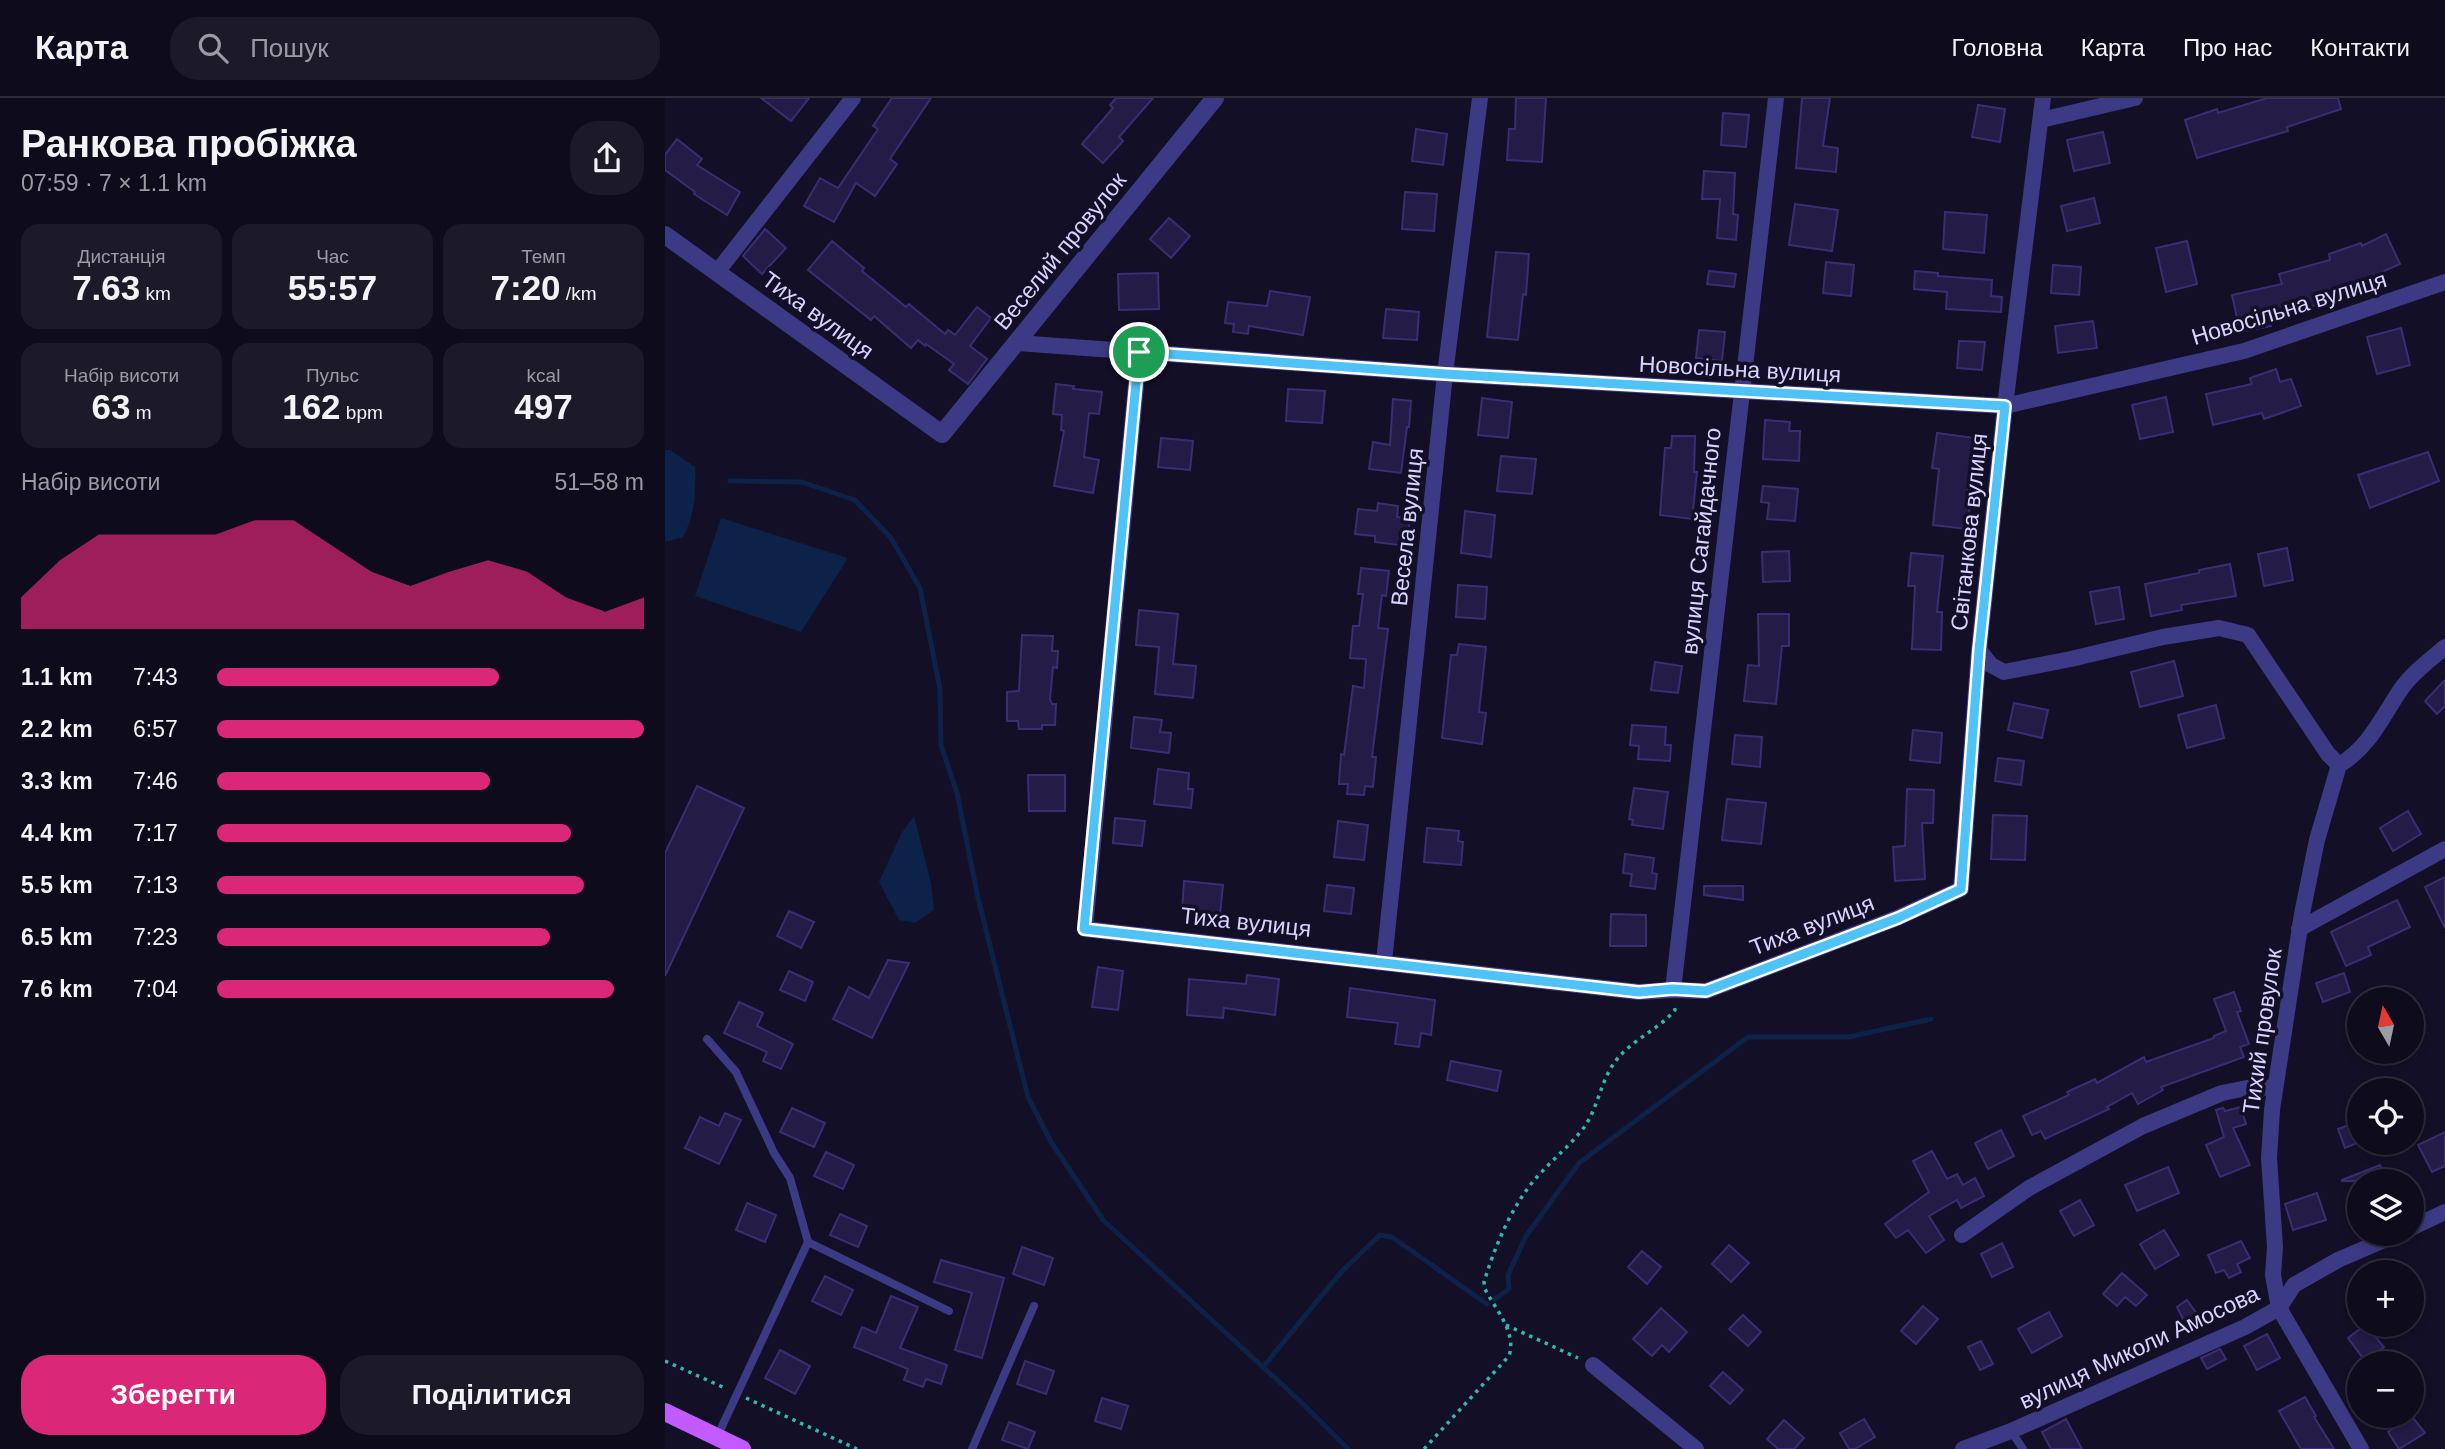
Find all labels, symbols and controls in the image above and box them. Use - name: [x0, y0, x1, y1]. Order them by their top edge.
- search box: [170, 17, 660, 80]
- text: Карта: [35, 29, 128, 66]
- icon: search: [194, 29, 232, 67]
- text: Пошук: [250, 33, 329, 63]
- text: Головна: [1952, 34, 2043, 61]
- text: Карта: [2081, 34, 2145, 61]
- text: Про нас: [2183, 34, 2272, 61]
- text: Контакти: [2310, 34, 2410, 61]
- button: share: [570, 121, 644, 195]
- text: Ранкова пробіжка: [21, 123, 357, 165]
- street label: Веселий провулок: [989, 167, 1132, 335]
- text: 07:59 · 7 × 1.1 km: [21, 170, 207, 196]
- text: Дистанція: [78, 246, 165, 267]
- text: Час: [316, 246, 349, 267]
- text: Темп: [521, 246, 566, 267]
- street label: Тиха вулиця: [757, 266, 879, 364]
- street label: Новосільна вулиця: [2188, 266, 2390, 350]
- text: 7.63: [72, 268, 140, 307]
- text: 55:57: [288, 268, 377, 307]
- text: 7:20: [491, 268, 561, 307]
- text: km: [140, 283, 171, 304]
- text: /km: [561, 283, 596, 304]
- pin: [1109, 322, 1169, 382]
- icon: arrive: [1120, 333, 1158, 371]
- street label: Новосільна вулиця: [1638, 351, 1842, 387]
- text: Набір висоти: [64, 365, 179, 386]
- text: Пульс: [306, 365, 359, 386]
- text: kcal: [527, 365, 560, 386]
- text: 63: [91, 387, 130, 426]
- text: 162: [282, 387, 341, 426]
- text: 497: [514, 387, 573, 426]
- text: m: [130, 402, 152, 423]
- text: bpm: [341, 402, 383, 423]
- street label: вулиця Сагайдачного: [1676, 426, 1726, 656]
- street label: Світанкова вулиця: [1946, 432, 1992, 632]
- street label: Весела вулиця: [1386, 447, 1428, 607]
- text: Набір висоти: [21, 469, 160, 495]
- text: 51–58 m: [554, 469, 644, 495]
- text: 1.1 km: [21, 664, 93, 690]
- text: 7:43: [133, 664, 178, 690]
- text: 2.2 km: [21, 716, 93, 742]
- text: 6:57: [133, 716, 178, 742]
- text: 3.3 km: [21, 768, 93, 794]
- text: 7:46: [133, 768, 178, 794]
- text: 4.4 km: [21, 820, 93, 846]
- text: 7:17: [133, 820, 178, 846]
- text: 5.5 km: [21, 872, 93, 898]
- text: 7:13: [133, 872, 178, 898]
- street label: Тиха вулиця: [1746, 889, 1878, 961]
- street label: Тиха вулиця: [1180, 902, 1312, 942]
- text: 6.5 km: [21, 924, 93, 950]
- text: 7:23: [133, 924, 178, 950]
- street label: Тихий провулок: [2238, 946, 2287, 1115]
- text: 7.6 km: [21, 976, 93, 1002]
- text: 7:04: [133, 976, 178, 1002]
- north arrow: [2347, 987, 2424, 1064]
- map controls: [2347, 987, 2424, 1428]
- button: locate: [2347, 1078, 2424, 1155]
- button: layers: [2347, 1169, 2424, 1246]
- button: +: [2347, 1260, 2424, 1337]
- street label: вулиця Миколи Амосова: [2015, 1280, 2263, 1414]
- button: −: [2347, 1351, 2424, 1428]
- button: Зберегти: [21, 1355, 326, 1435]
- button: Поділитися: [340, 1355, 644, 1435]

